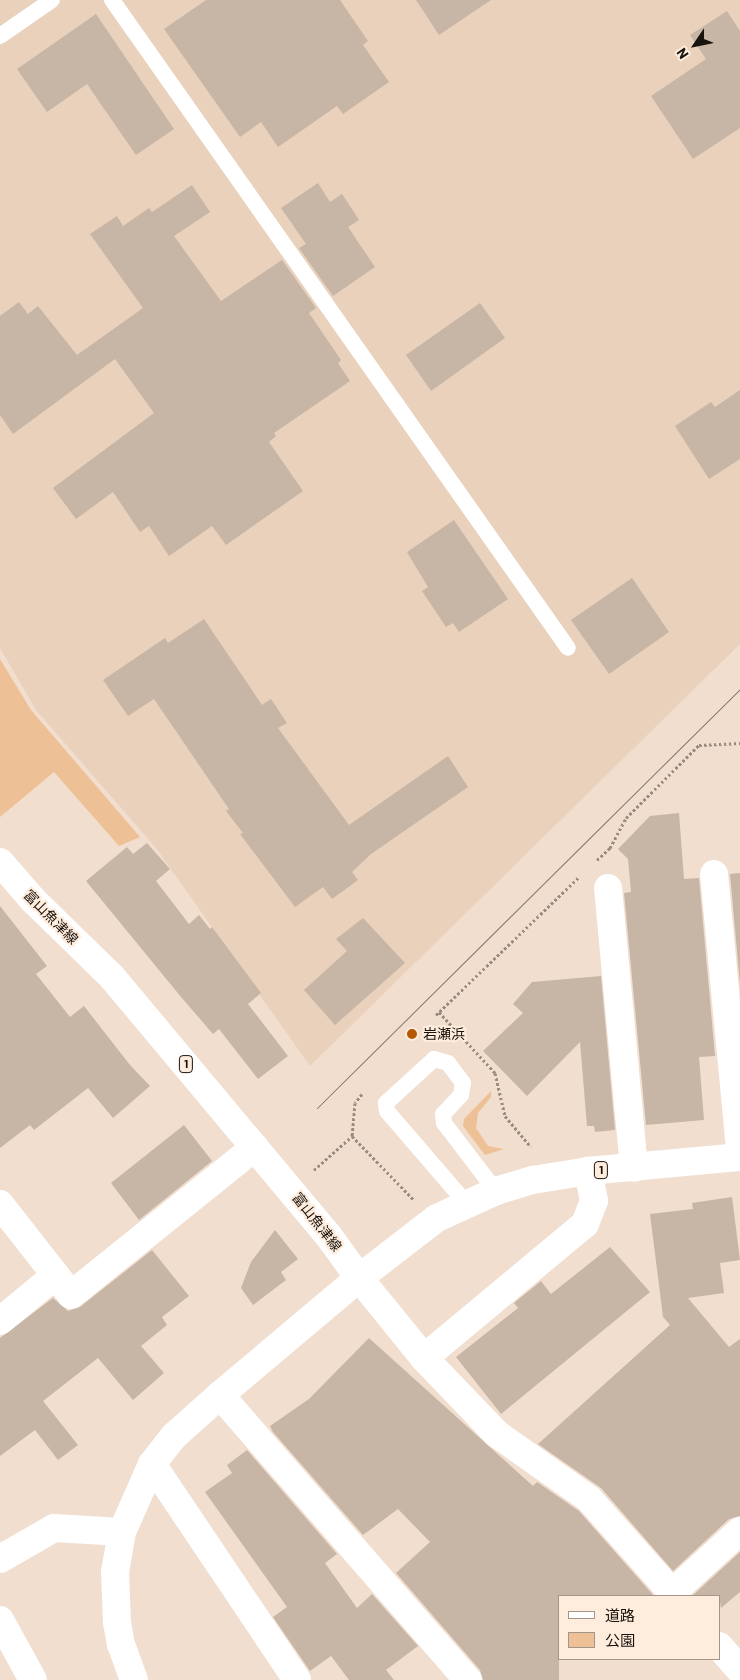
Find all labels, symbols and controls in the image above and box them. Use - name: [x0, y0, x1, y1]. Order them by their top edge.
- north arrow: [670, 20, 720, 70]
- text: N: [672, 45, 692, 62]
- street label: 富山魚津線: [20, 886, 82, 948]
- place label: 岩瀬浜: [423, 1026, 465, 1042]
- marker: 岩瀬浜: [405, 1027, 419, 1041]
- road number: 1: [178, 1054, 194, 1074]
- road number: 1: [594, 1160, 608, 1180]
- street label: 富山魚津線: [289, 1189, 345, 1255]
- legend: [558, 1595, 720, 1660]
- text: 道路: [605, 1606, 635, 1624]
- text: 公園: [605, 1631, 635, 1649]

